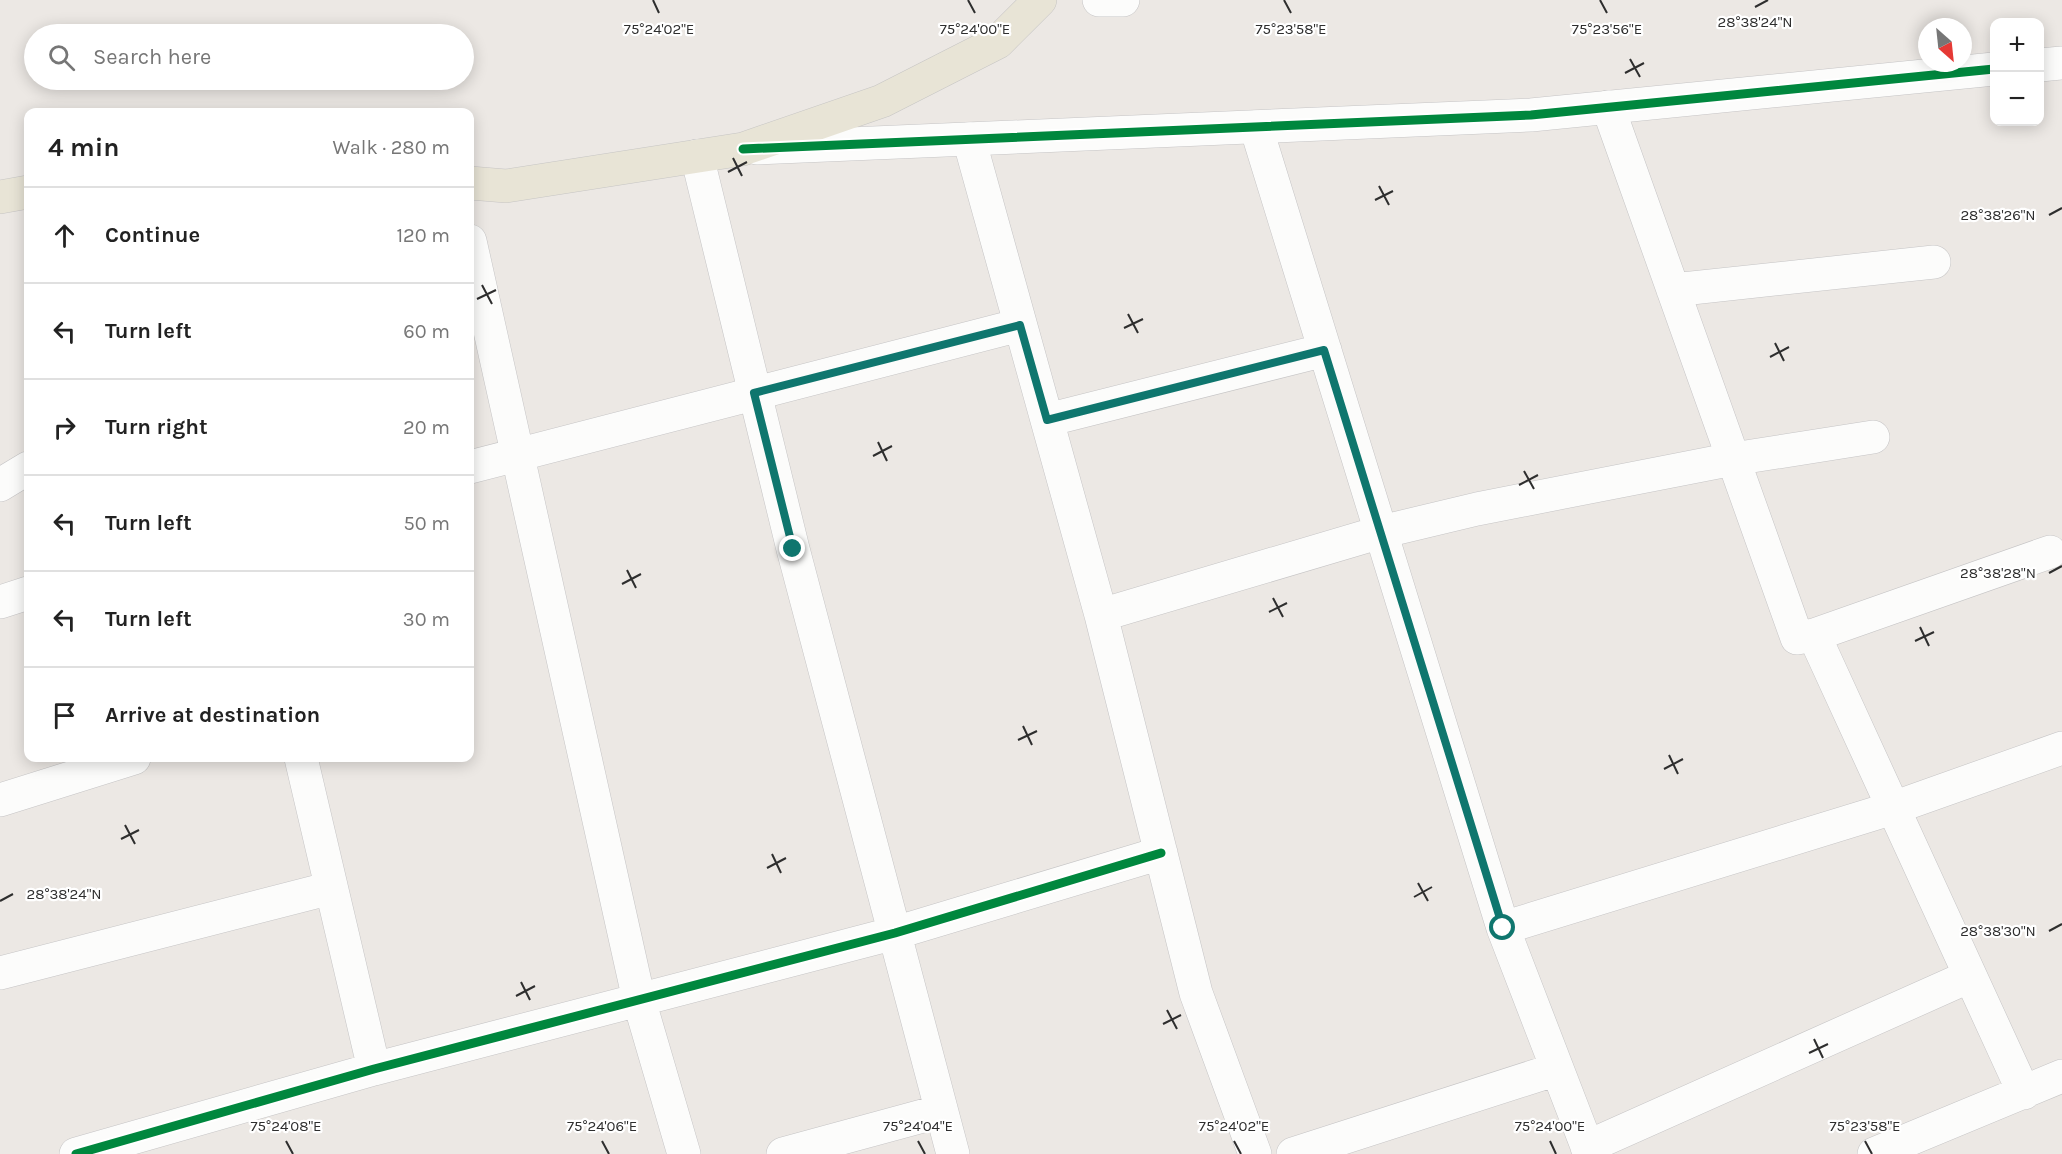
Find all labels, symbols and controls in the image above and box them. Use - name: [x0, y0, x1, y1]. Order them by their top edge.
- text: 28°38'24"N: [1717, 13, 1793, 31]
- north arrow: [1918, 18, 1972, 72]
- map controls: [1990, 18, 2044, 126]
- button: +: [1990, 18, 2044, 72]
- text: 75°24'02"E: [624, 20, 694, 38]
- text: 75°24'00"E: [940, 20, 1010, 38]
- text: 75°23'58"E: [1256, 20, 1326, 38]
- text: 75°23'56"E: [1572, 20, 1642, 38]
- search box: [24, 24, 474, 90]
- icon: search: [45, 41, 78, 74]
- text: Search here: [93, 44, 211, 70]
- button: −: [1990, 72, 2044, 126]
- text: 4 min: [48, 132, 119, 163]
- text: Walk · 280 m: [333, 136, 450, 159]
- text: 28°38'26"N: [1960, 206, 2036, 224]
- icon: ahead: [48, 219, 81, 252]
- text: Continue: [105, 222, 200, 248]
- text: 120 m: [396, 224, 450, 247]
- icon: left: [48, 315, 81, 348]
- text: Turn left: [105, 318, 192, 344]
- text: 60 m: [403, 320, 450, 343]
- icon: right: [48, 411, 81, 444]
- text: Turn right: [105, 414, 208, 440]
- text: 20 m: [403, 416, 450, 439]
- icon: left: [48, 507, 81, 540]
- text: Turn left: [105, 510, 192, 536]
- text: 50 m: [403, 512, 450, 535]
- route end: [779, 535, 805, 561]
- text: 28°38'28"N: [1960, 564, 2036, 582]
- icon: left: [48, 603, 81, 636]
- text: Turn left: [105, 606, 192, 632]
- text: 30 m: [403, 608, 450, 631]
- icon: arrive: [48, 699, 81, 732]
- text: Arrive at destination: [105, 702, 320, 728]
- text: 28°38'24"N: [26, 885, 102, 903]
- route start: [1489, 914, 1515, 940]
- text: 28°38'30"N: [1960, 922, 2036, 940]
- text: 75°24'08"E: [251, 1117, 321, 1135]
- text: 75°24'06"E: [567, 1117, 637, 1135]
- text: 75°24'04"E: [883, 1117, 953, 1135]
- text: 75°24'02"E: [1199, 1117, 1269, 1135]
- text: 75°24'00"E: [1515, 1117, 1585, 1135]
- text: 75°23'58"E: [1830, 1117, 1900, 1135]

